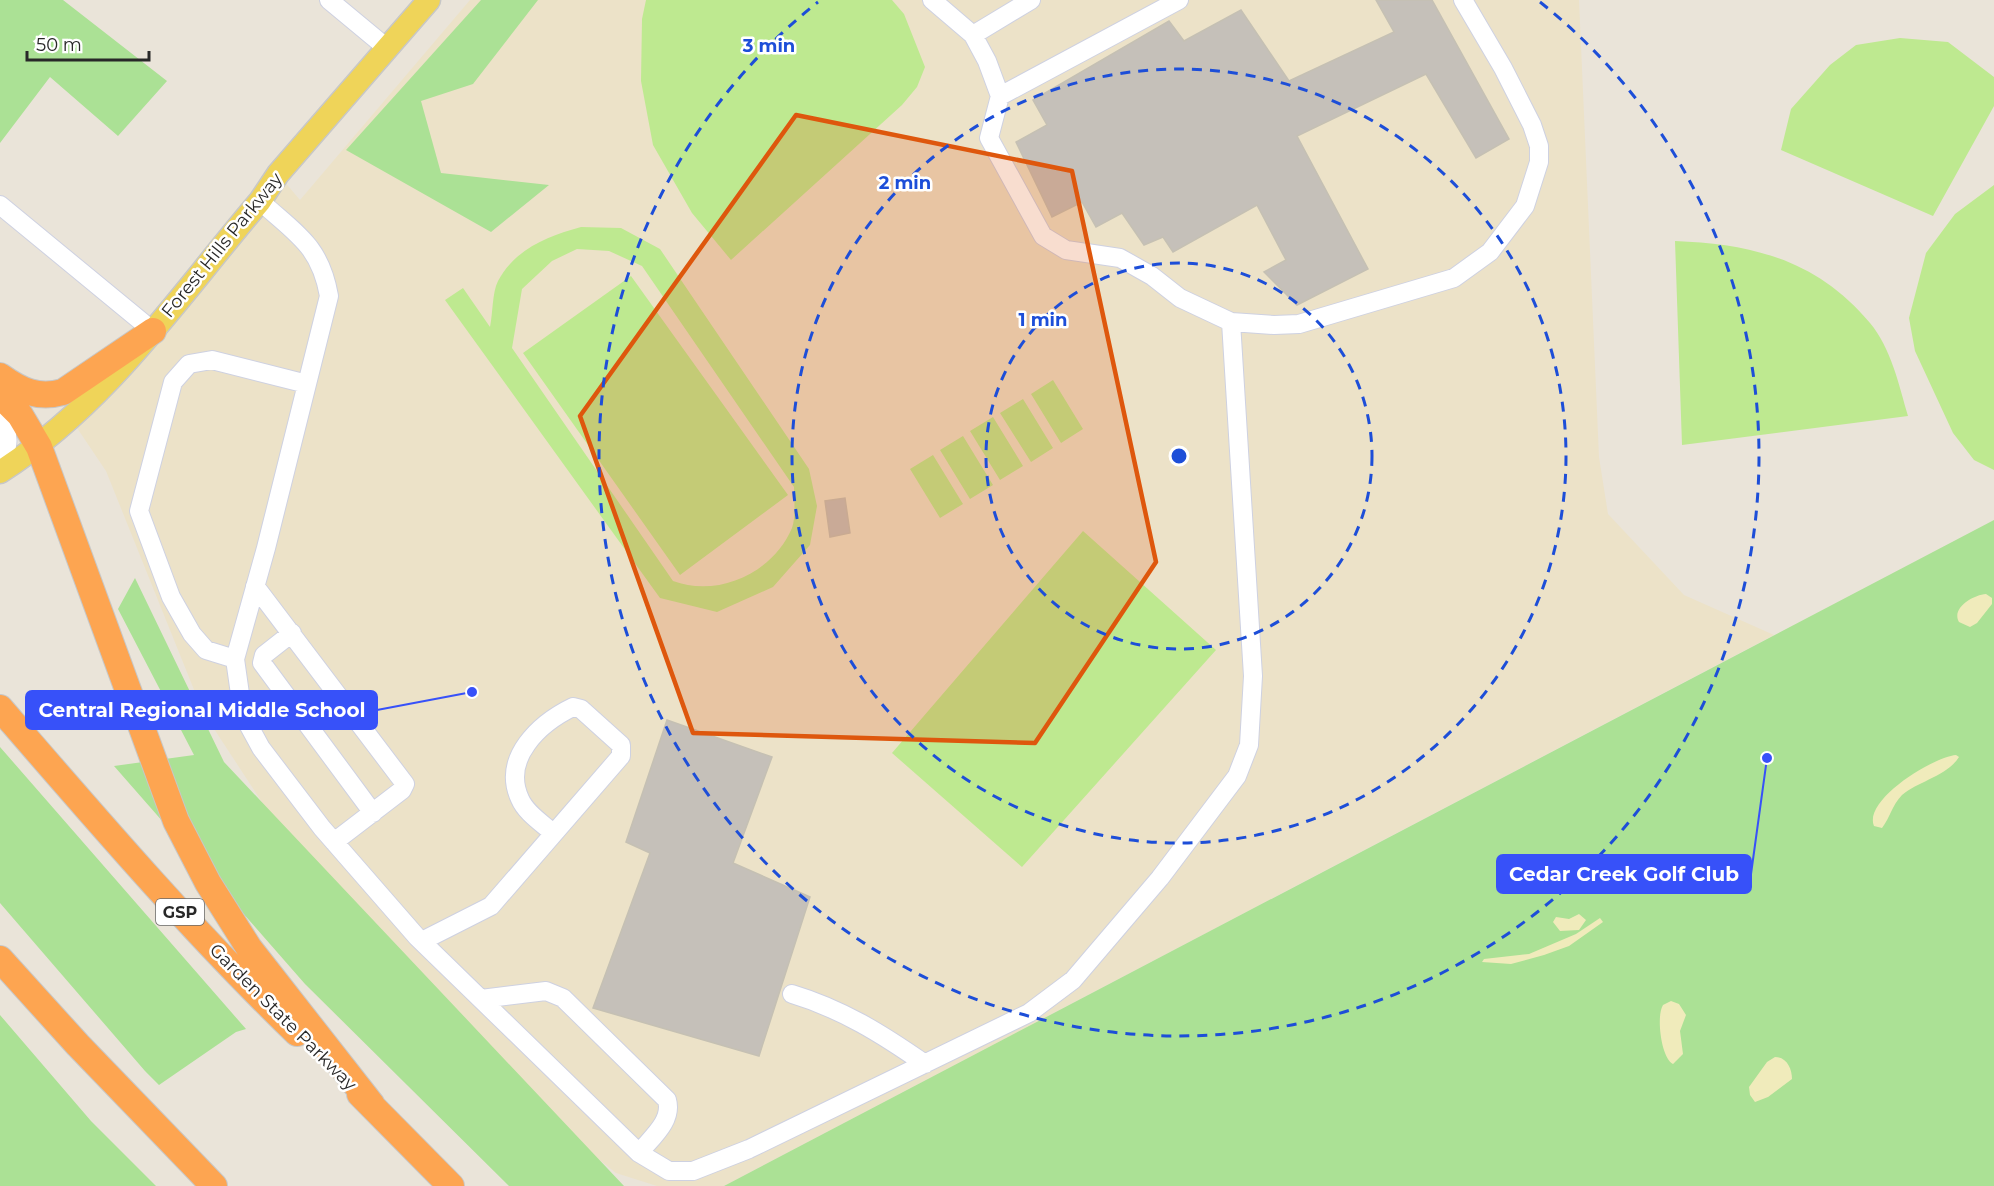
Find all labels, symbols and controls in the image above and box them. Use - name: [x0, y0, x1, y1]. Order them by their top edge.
- scale bar: [27, 24, 148, 62]
- text: 50 m: [36, 34, 82, 56]
- text: 3 min: [742, 35, 795, 57]
- street label: Forest Hills Parkway: [157, 168, 287, 322]
- text: 2 min: [879, 172, 931, 194]
- text: 1 min: [1019, 309, 1067, 331]
- centre of rings: [1169, 446, 1189, 466]
- callout: Central Regional Middle School: [26, 691, 377, 729]
- text: Central Regional Middle School: [38, 698, 366, 722]
- callout: Cedar Creek Golf Club: [1497, 855, 1751, 893]
- text: Cedar Creek Golf Club: [1509, 862, 1739, 886]
- road number: GSP: [156, 899, 204, 925]
- street label: Garden State Parkway: [205, 939, 361, 1095]

